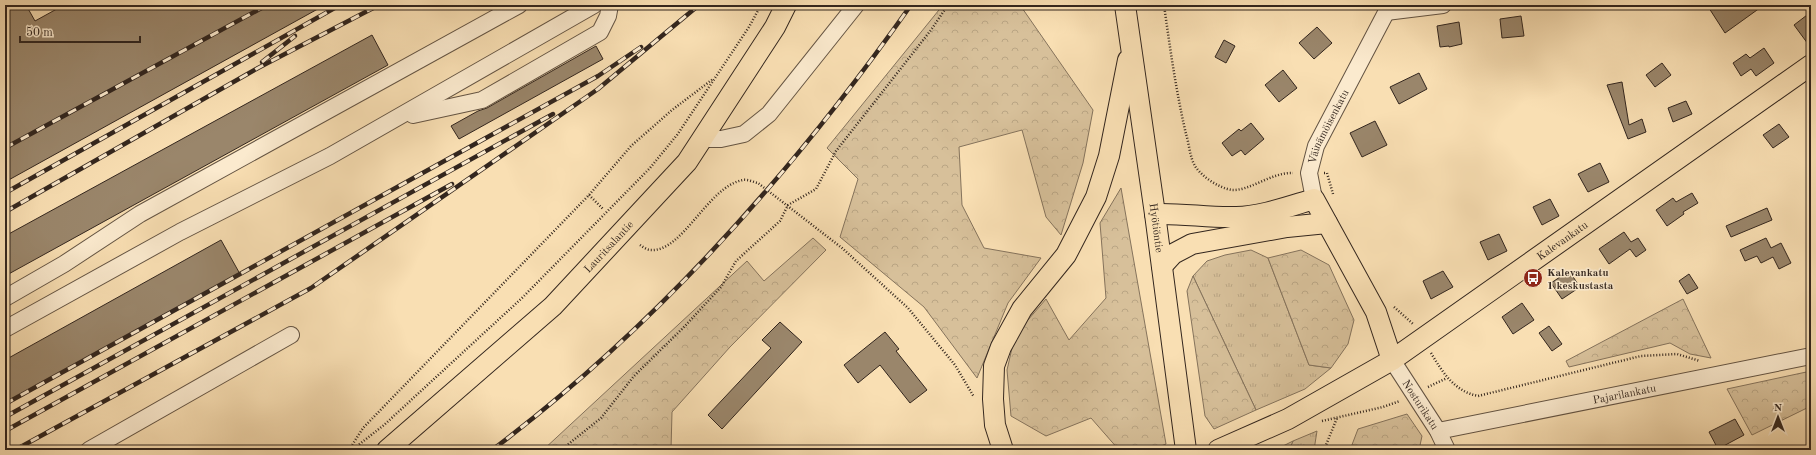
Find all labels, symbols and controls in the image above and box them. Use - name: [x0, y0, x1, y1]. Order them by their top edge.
- scale bar: [20, 18, 140, 44]
- text: 50 m: [26, 26, 53, 39]
- street label: Väinämöisenkatu: [1308, 88, 1352, 165]
- street label: Hyötiöntie: [1146, 202, 1164, 253]
- street label: Lauritsalantie: [583, 219, 636, 276]
- street label: Kalevankatu: [1535, 220, 1590, 263]
- bus stop icon: Kalevankatu 1 keskustasta: [1522, 267, 1544, 289]
- place label: Kalevankatu 1 keskustasta: [1547, 268, 1614, 292]
- street label: Nosturikatu: [1399, 378, 1440, 432]
- street label: Pajarilankatu: [1592, 383, 1657, 407]
- north arrow: [1758, 397, 1798, 437]
- text: N: [1774, 403, 1783, 414]

